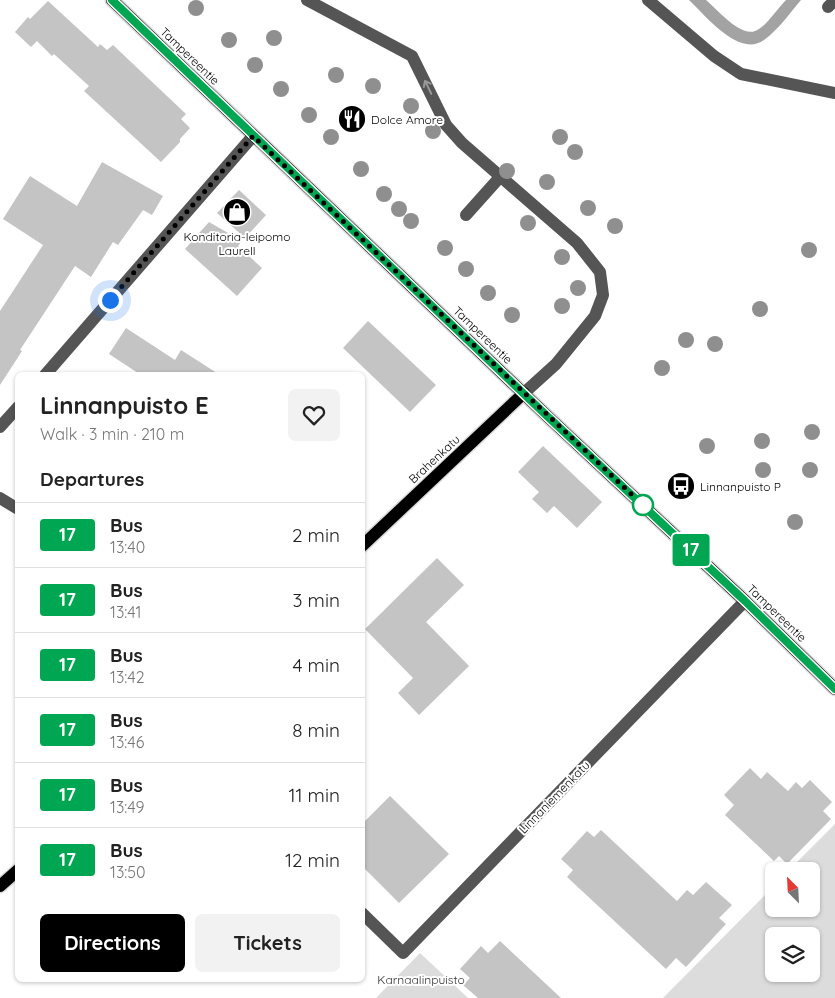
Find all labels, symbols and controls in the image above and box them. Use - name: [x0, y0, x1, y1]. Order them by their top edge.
- street label: Tampereentie: [157, 24, 223, 88]
- one-way arrow: [422, 79, 432, 94]
- restaurant icon: Dolce Amore: [337, 104, 367, 134]
- place label: Dolce Amore: [371, 112, 443, 127]
- shop icon: Konditoria-leipomo Laurell: [222, 197, 252, 227]
- place label: Konditoria-leipomo Laurell: [184, 229, 290, 258]
- your location: [98, 288, 123, 313]
- street label: Tampereentie: [450, 303, 516, 367]
- button: heart: [288, 389, 340, 441]
- text: Linnanpuisto E: [40, 390, 209, 420]
- text: Walk · 3 min · 210 m: [40, 424, 184, 444]
- street label: Brahenkatu: [405, 431, 463, 487]
- text: Departures: [40, 467, 144, 491]
- bus stop icon: Linnanpuisto P: [666, 471, 696, 501]
- place label: Linnanpuisto P: [700, 479, 781, 494]
- unlabelled marker: [632, 494, 654, 516]
- text: Bus: [110, 513, 143, 537]
- text: 17: [59, 523, 76, 546]
- text: 2 min: [292, 523, 340, 547]
- line badge: 17: [668, 534, 714, 566]
- text: 13:40: [110, 537, 145, 557]
- text: 17: [683, 538, 699, 561]
- text: Bus: [110, 578, 143, 602]
- street label: Tampereentie: [744, 581, 810, 645]
- text: 17: [59, 588, 76, 611]
- text: 3 min: [292, 588, 340, 612]
- text: 13:41: [110, 602, 142, 622]
- text: Bus: [110, 643, 143, 667]
- text: 17: [59, 653, 76, 676]
- text: 4 min: [292, 653, 340, 677]
- text: 13:42: [110, 667, 145, 687]
- text: Bus: [110, 708, 143, 732]
- text: 17: [59, 718, 76, 741]
- text: 8 min: [292, 718, 340, 742]
- text: 13:46: [110, 732, 144, 752]
- street label: Linnaniemenkatu: [515, 757, 593, 837]
- text: Bus: [110, 773, 143, 797]
- text: 17: [59, 783, 76, 806]
- text: 11 min: [288, 783, 340, 807]
- text: 13:49: [110, 797, 144, 817]
- text: Bus: [110, 838, 143, 862]
- text: 17: [59, 848, 76, 871]
- text: 12 min: [285, 848, 340, 872]
- text: 13:50: [110, 862, 146, 882]
- north arrow: [765, 862, 820, 918]
- map controls: [765, 862, 820, 982]
- button: Directions: [40, 914, 185, 972]
- button: Tickets: [195, 914, 340, 972]
- button: layers: [765, 927, 820, 982]
- park label: Karnaalinpuisto: [377, 972, 465, 987]

